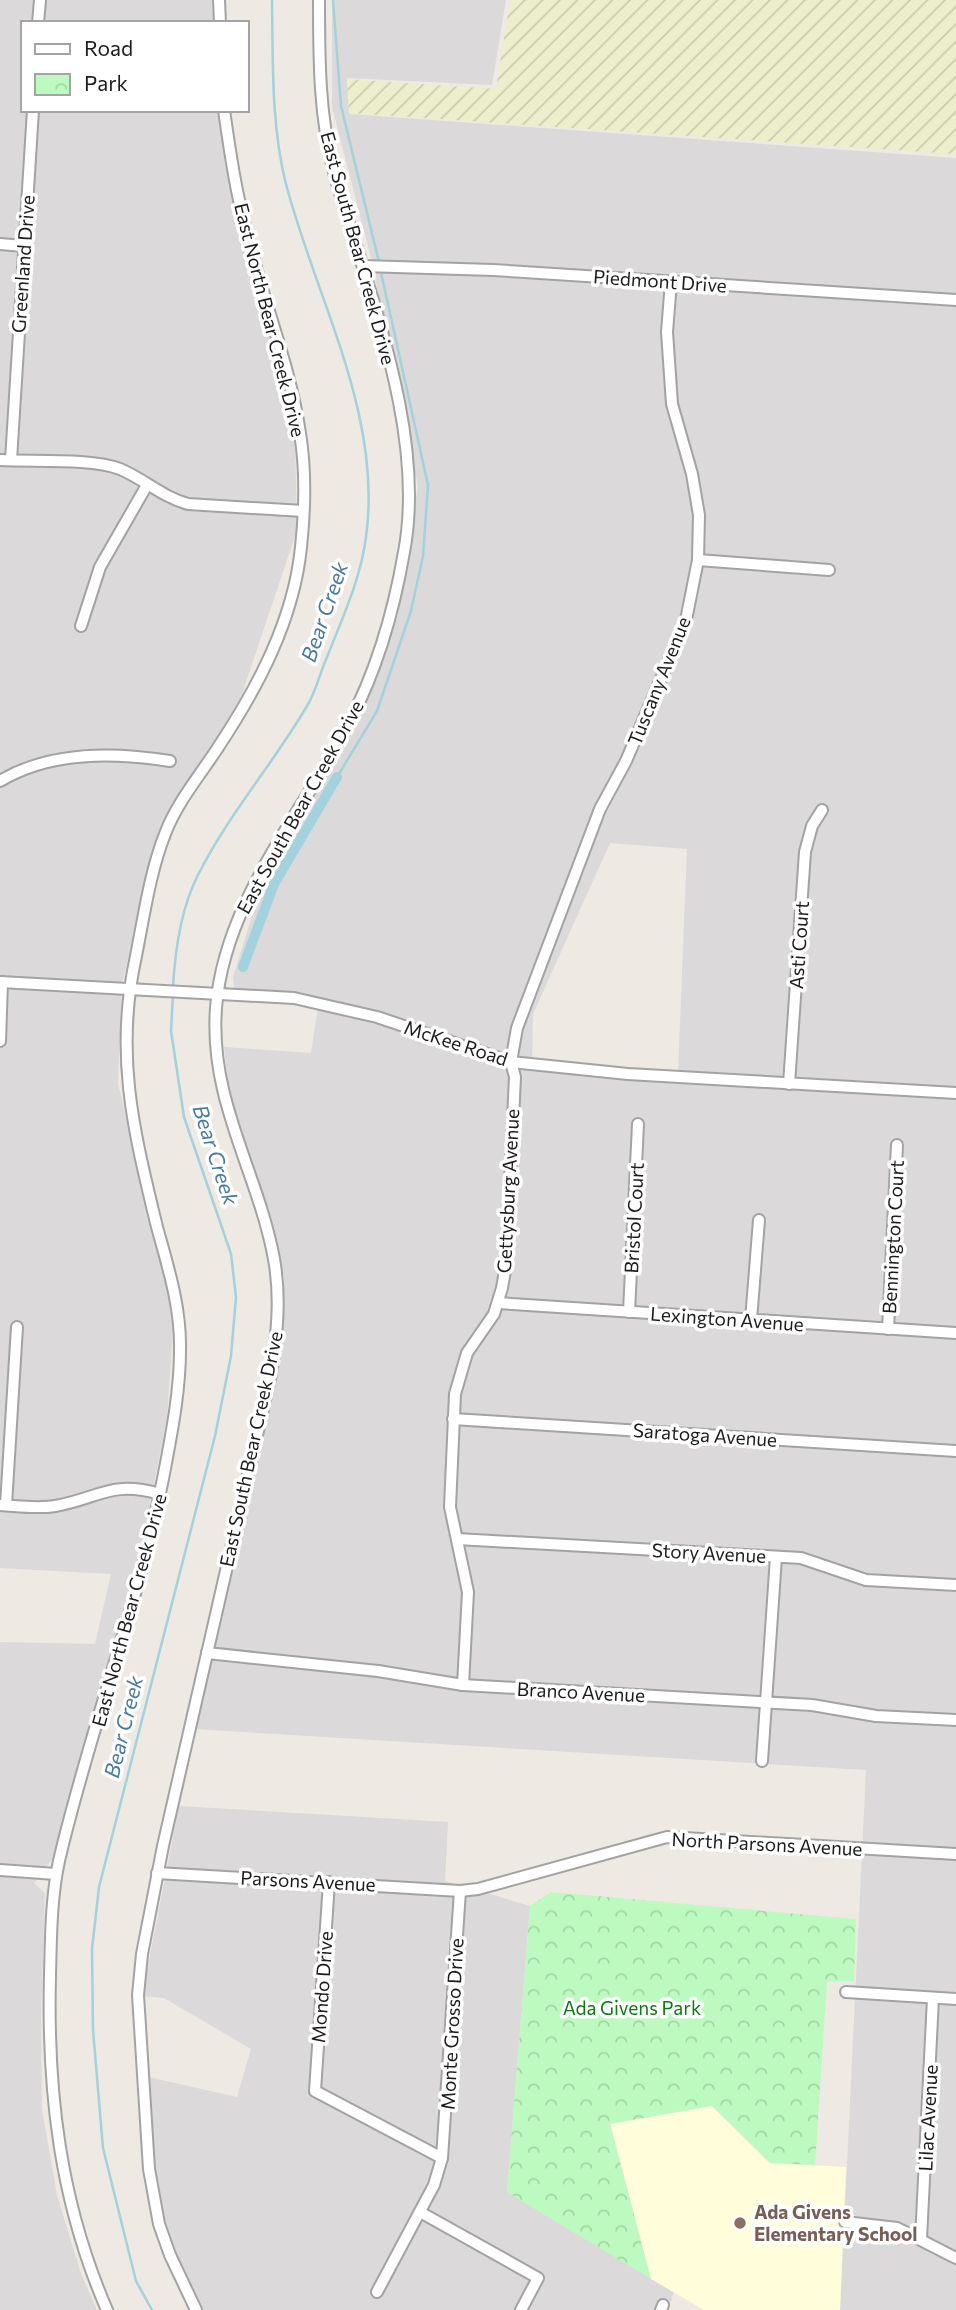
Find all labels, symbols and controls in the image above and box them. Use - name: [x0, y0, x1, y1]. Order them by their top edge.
- legend: [21, 21, 248, 112]
- text: Road: [84, 35, 133, 60]
- text: Park: [84, 70, 128, 95]
- street label: East South Bear Creek Drive: [316, 129, 401, 367]
- street label: Greenland Drive: [6, 194, 39, 334]
- street label: East North Bear Creek Drive: [230, 200, 311, 439]
- street label: Piedmont Drive: [592, 264, 728, 297]
- water label: Bear Creek: [295, 558, 353, 665]
- street label: Tuscany Avenue: [622, 613, 695, 748]
- street label: East South Bear Creek Drive: [231, 696, 368, 917]
- street label: Asti Court: [784, 900, 813, 990]
- street label: McKee Road: [401, 1015, 511, 1070]
- water label: Bear Creek: [188, 1101, 245, 1208]
- street label: Gettysburg Avenue: [492, 1108, 523, 1274]
- street label: Bennington Court: [877, 1159, 908, 1314]
- street label: Bristol Court: [619, 1162, 648, 1274]
- street label: Lexington Avenue: [649, 1302, 805, 1335]
- street label: East South Bear Creek Drive: [214, 1329, 287, 1569]
- street label: Saratoga Avenue: [632, 1418, 778, 1451]
- street label: East North Bear Creek Drive: [87, 1491, 171, 1729]
- street label: Story Avenue: [651, 1538, 767, 1567]
- water label: Bear Creek: [99, 1674, 149, 1780]
- street label: Branco Avenue: [516, 1677, 646, 1706]
- street label: North Parsons Avenue: [671, 1827, 863, 1860]
- street label: Parsons Avenue: [240, 1865, 376, 1896]
- street label: Mondo Drive: [306, 1930, 337, 2044]
- street label: Monte Grosso Drive: [436, 1937, 467, 2111]
- park label: Ada Givens Park: [563, 1996, 701, 2019]
- street label: Lilac Avenue: [913, 2064, 942, 2172]
- place label: Ada Givens Elementary School: [754, 2200, 918, 2245]
- marker: Ada Givens Elementary School: [732, 2215, 748, 2231]

